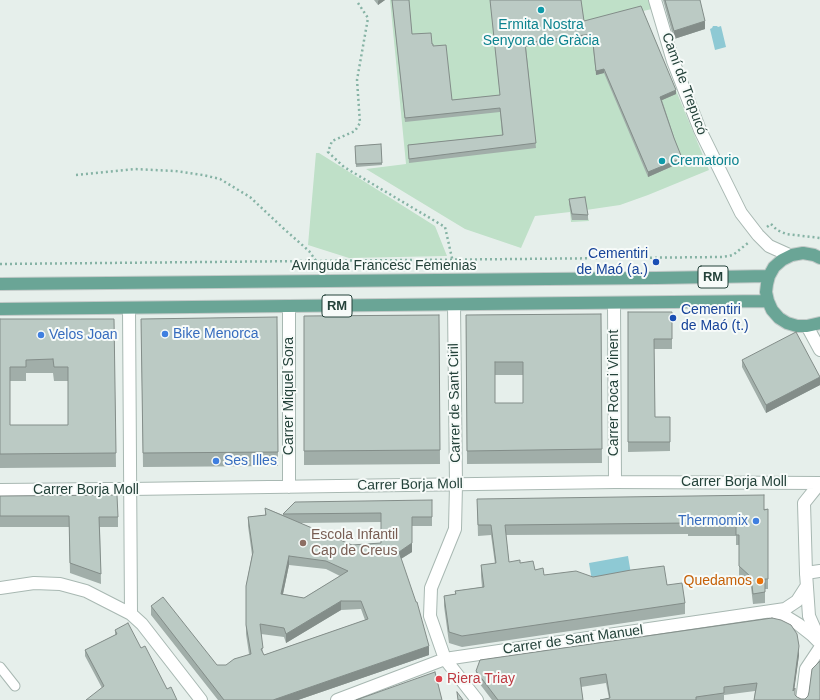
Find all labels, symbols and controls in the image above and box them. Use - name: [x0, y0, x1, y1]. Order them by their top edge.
- marker: Ermita Nostra Senyora de Gràcia: [536, 5, 546, 15]
- place label: Ermita Nostra Senyora de Gràcia: [483, 17, 599, 50]
- street label: Camí de Trepucó: [658, 31, 710, 137]
- place label: Crematorio: [670, 153, 739, 169]
- marker: Crematorio: [657, 156, 667, 166]
- place label: Cementiri de Maó (a.): [576, 246, 648, 278]
- marker: Cementiri de Maó (a.): [651, 257, 661, 267]
- street label: Avinguda Francesc Femenias: [292, 258, 476, 274]
- road number: RM: [698, 266, 728, 288]
- road number: RM: [322, 295, 352, 317]
- place label: Cementiri de Maó (t.): [681, 302, 749, 334]
- marker: Cementiri de Maó (t.): [668, 313, 678, 323]
- place label: Bike Menorca: [173, 326, 259, 342]
- place label: Velos Joan: [49, 327, 117, 343]
- marker: Bike Menorca: [160, 329, 170, 339]
- marker: Velos Joan: [36, 330, 46, 340]
- street label: Carrer Roca i Vinent: [606, 330, 622, 456]
- street label: Carrer Miquel Sora: [281, 337, 297, 455]
- street label: Carrer de Sant Ciril: [446, 343, 464, 463]
- place label: Ses Illes: [224, 453, 277, 469]
- marker: Ses Illes: [211, 456, 221, 466]
- street label: Carrer Borja Moll: [681, 474, 787, 490]
- street label: Carrer Borja Moll: [357, 476, 463, 494]
- street label: Carrer Borja Moll: [33, 482, 139, 498]
- place label: Thermomix: [678, 513, 748, 529]
- marker: Thermomix: [751, 516, 761, 526]
- place label: Escola Infantil Cap de Creus: [311, 527, 398, 560]
- marker: Escola Infantil Cap de Creus: [298, 538, 308, 548]
- place label: Quedamos: [684, 573, 752, 589]
- marker: Quedamos: [755, 576, 765, 586]
- street label: Carrer de Sant Manuel: [502, 622, 644, 658]
- place label: Riera Triay: [447, 671, 515, 687]
- marker: Riera Triay: [434, 674, 444, 684]

